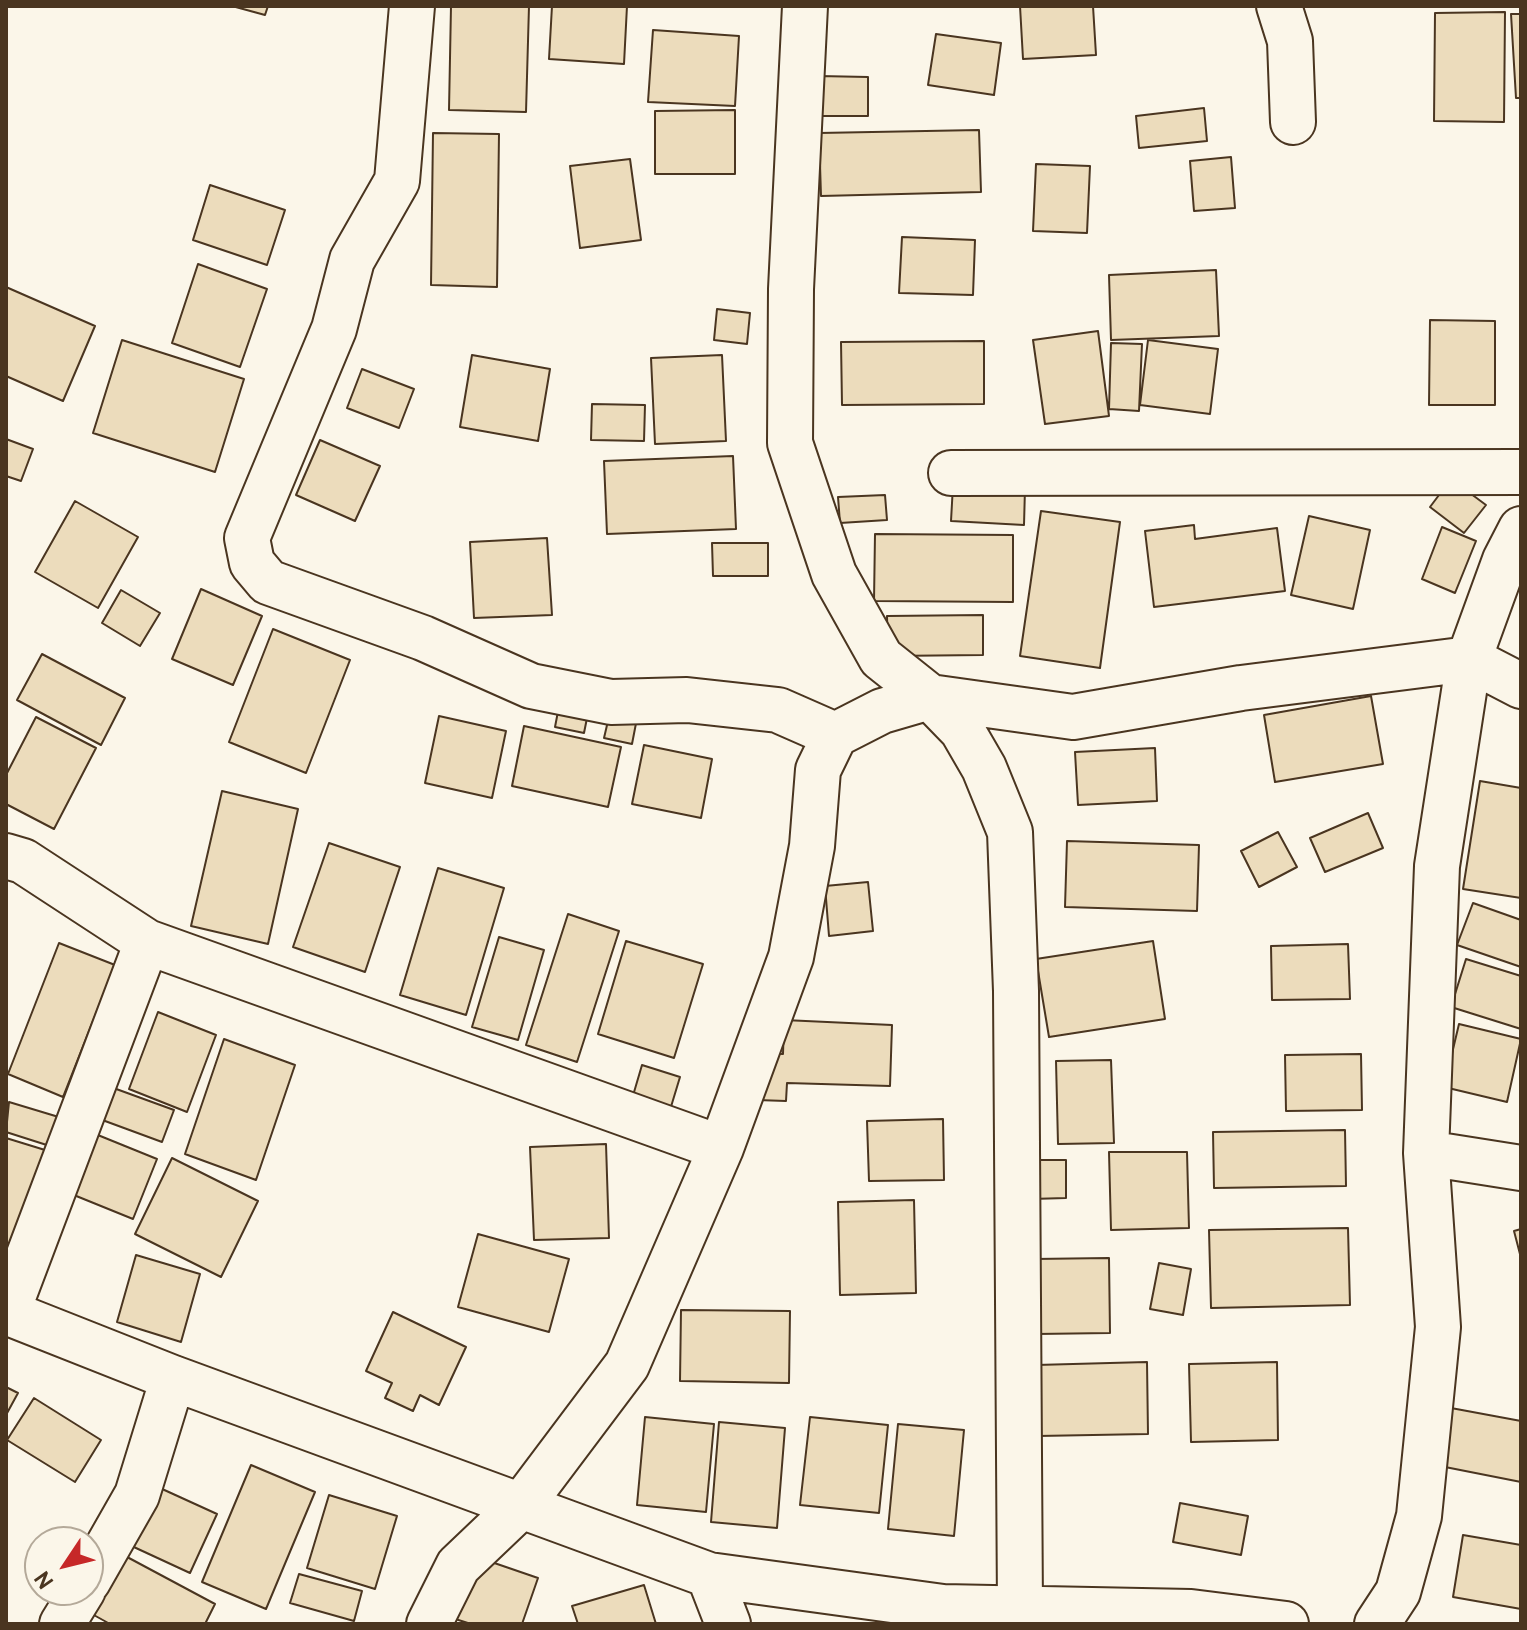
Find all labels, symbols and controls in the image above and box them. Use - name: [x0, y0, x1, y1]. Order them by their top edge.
- north arrow: [24, 1526, 104, 1606]
- text: N: [30, 1565, 61, 1593]

